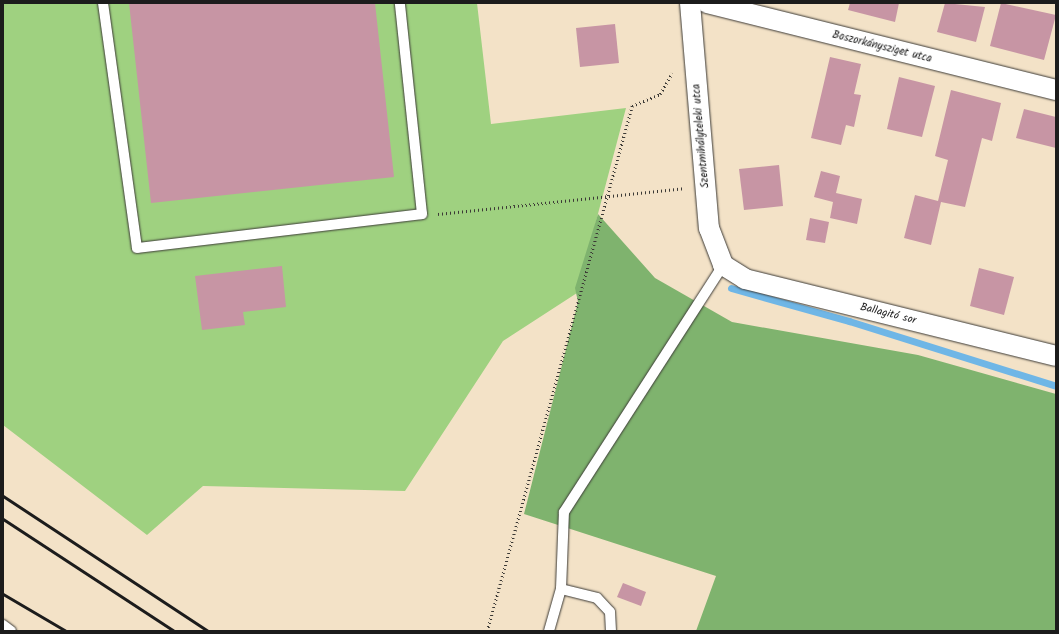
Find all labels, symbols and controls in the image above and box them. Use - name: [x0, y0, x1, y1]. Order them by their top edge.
- street label: Boszorkánysziget utca: [831, 28, 933, 66]
- street label: Szentmihályteleki utca: [690, 83, 712, 189]
- street label: Ballagitó sor: [859, 301, 917, 327]

